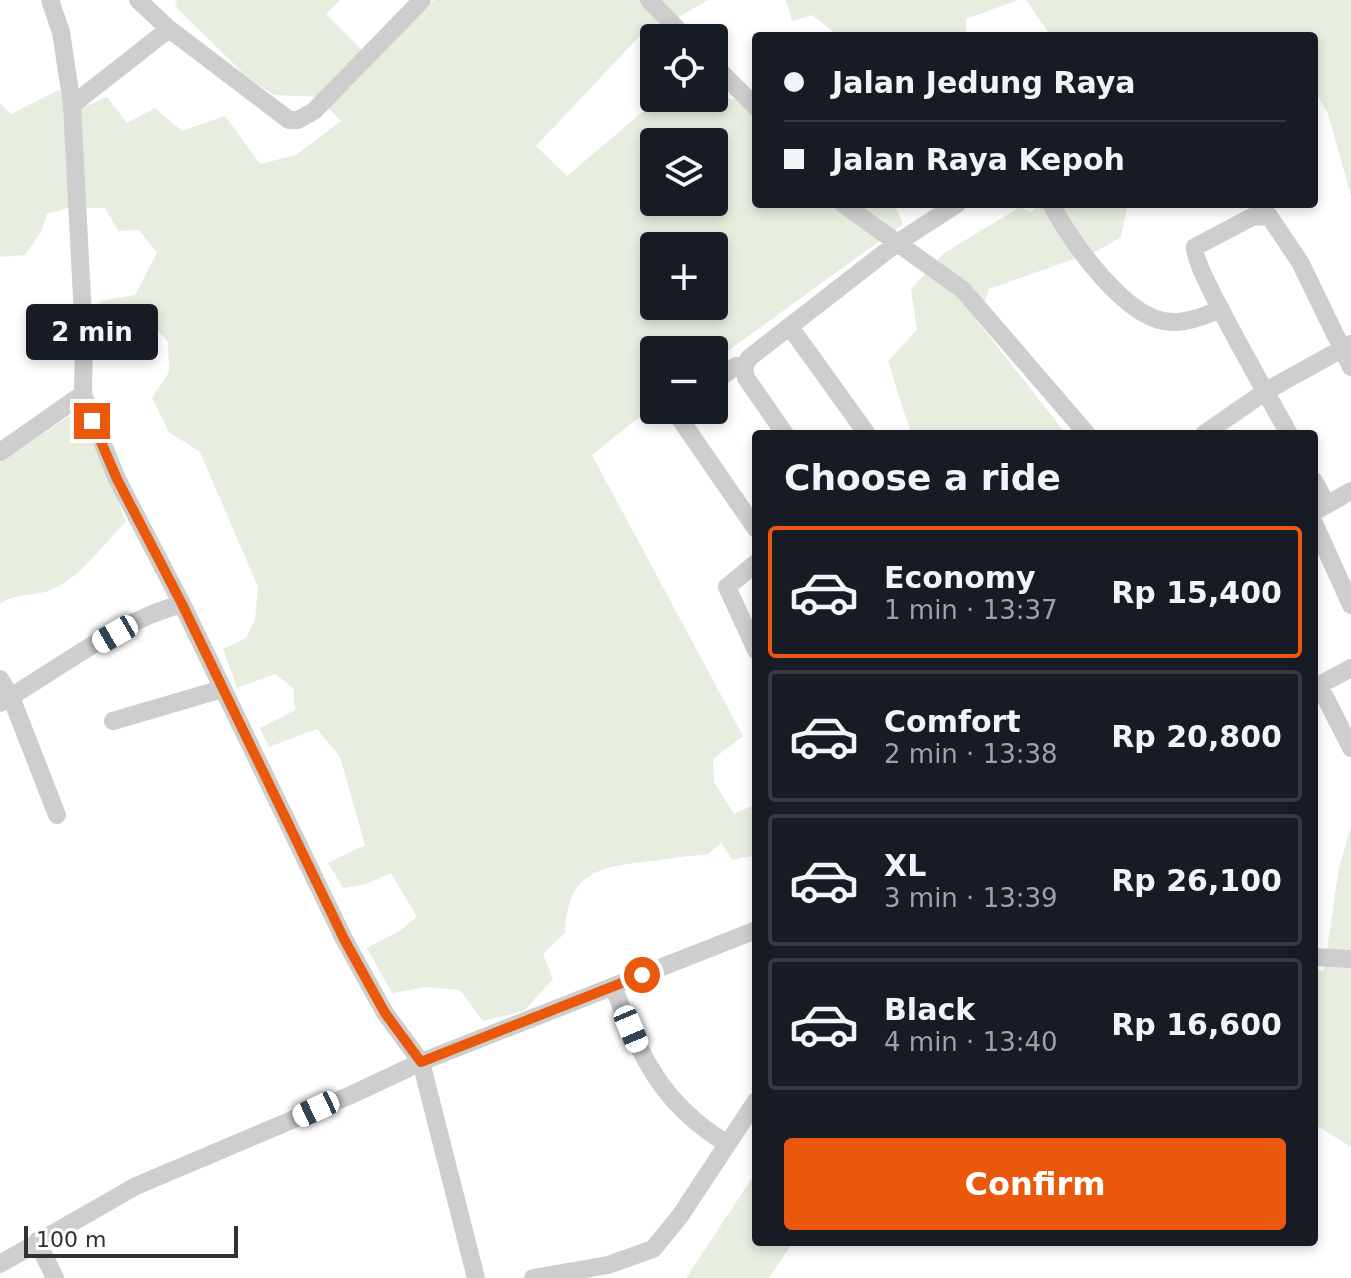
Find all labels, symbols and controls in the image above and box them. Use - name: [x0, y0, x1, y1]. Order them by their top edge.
- map controls: [640, 24, 728, 424]
- button: locate: [640, 24, 728, 112]
- text: Jalan Jedung Raya: [832, 65, 1136, 100]
- button: layers: [640, 128, 728, 216]
- text: Jalan Raya Kepoh: [832, 142, 1125, 177]
- button: +: [640, 232, 728, 320]
- callout: 2 min: [26, 305, 158, 361]
- text: 2 min: [51, 317, 133, 347]
- button: −: [640, 336, 728, 424]
- route end: [74, 403, 110, 439]
- text: Choose a ride: [784, 457, 1061, 498]
- icon: car: [788, 556, 860, 628]
- text: Economy: [884, 560, 1036, 595]
- text: Rp 15,400: [1111, 575, 1282, 610]
- text: 1 min · 13:37: [884, 595, 1058, 625]
- car: [88, 612, 142, 656]
- icon: car: [788, 700, 860, 772]
- text: Comfort: [884, 704, 1021, 739]
- text: Rp 20,800: [1111, 719, 1282, 754]
- text: 2 min · 13:38: [884, 739, 1058, 769]
- icon: car: [788, 844, 860, 916]
- text: XL: [884, 848, 926, 883]
- text: Rp 26,100: [1111, 863, 1282, 898]
- text: 3 min · 13:39: [884, 883, 1058, 913]
- route start: [624, 957, 660, 993]
- icon: car: [788, 988, 860, 1060]
- text: Black: [884, 992, 975, 1027]
- car: [611, 1002, 651, 1056]
- text: Rp 16,600: [1111, 1007, 1282, 1042]
- text: 4 min · 13:40: [884, 1027, 1058, 1057]
- car: [289, 1088, 343, 1130]
- button: Confirm: [784, 1138, 1286, 1230]
- scale bar: [24, 1222, 238, 1258]
- text: 100 m: [36, 1227, 106, 1252]

